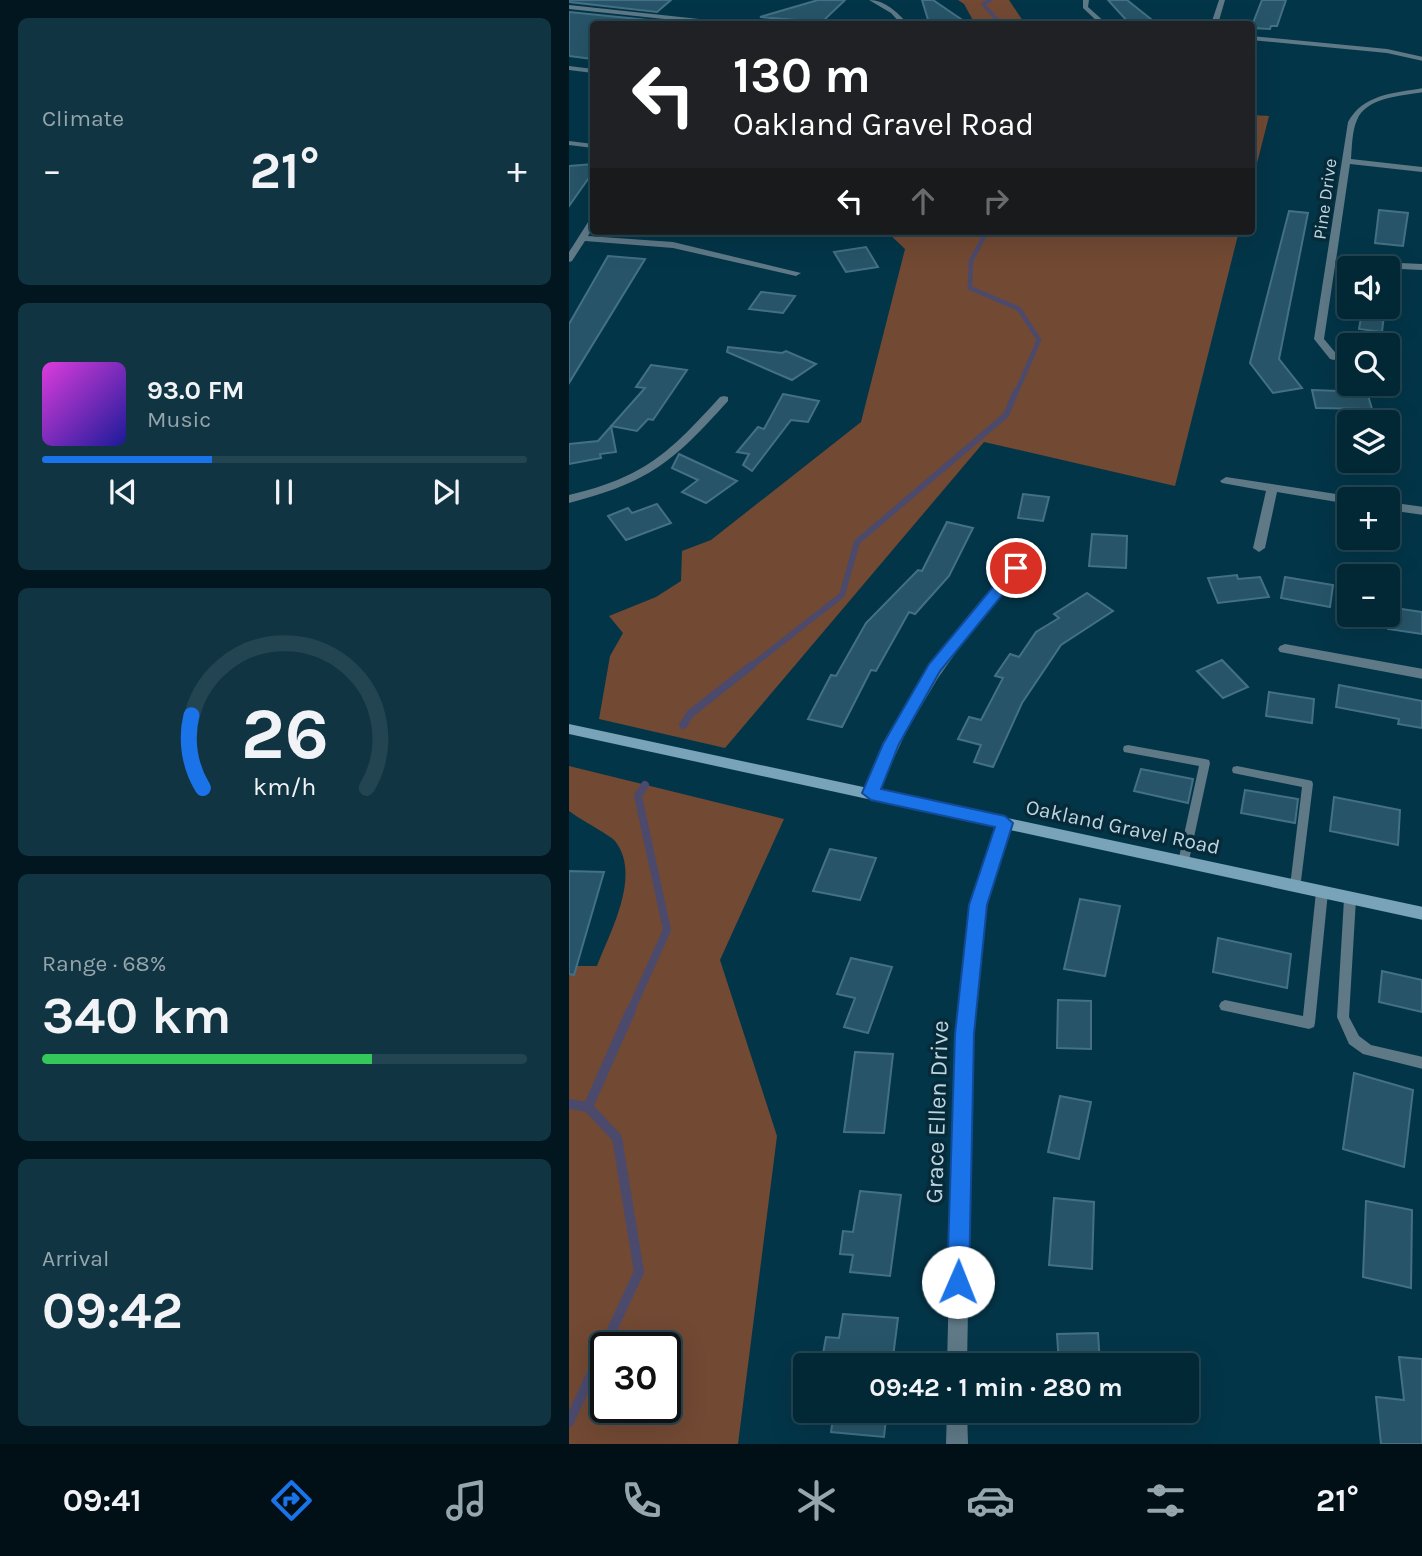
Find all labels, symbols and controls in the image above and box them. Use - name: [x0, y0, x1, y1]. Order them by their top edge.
- text: 130 m: [733, 47, 871, 104]
- icon: left: [618, 49, 709, 140]
- text: Climate: [42, 105, 124, 132]
- text: Oakland Gravel Road: [733, 106, 1034, 143]
- text: 21°: [249, 140, 320, 201]
- text: −: [42, 148, 62, 193]
- text: +: [507, 148, 527, 193]
- street label: Pine Drive: [1308, 157, 1342, 241]
- icon: left: [831, 182, 869, 220]
- icon: ahead: [904, 182, 942, 220]
- icon: right: [977, 182, 1015, 220]
- map controls: [1337, 256, 1400, 627]
- button: sound: [1337, 256, 1400, 319]
- button: search: [1337, 333, 1400, 396]
- text: 93.0 FM: [147, 375, 245, 406]
- text: Music: [147, 406, 211, 433]
- button: layers: [1337, 410, 1400, 473]
- icon: previous: [104, 473, 142, 511]
- icon: pause: [265, 473, 303, 511]
- icon: next: [427, 473, 465, 511]
- button: +: [1337, 487, 1400, 550]
- pin: [986, 538, 1046, 598]
- icon: arrive: [997, 549, 1035, 587]
- button: −: [1337, 564, 1400, 627]
- text: 26: [240, 691, 329, 776]
- text: km/h: [253, 772, 316, 801]
- street label: Oakland Gravel Road: [1024, 795, 1222, 859]
- text: Range · 68%: [42, 950, 166, 977]
- text: 340 km: [42, 985, 231, 1046]
- street label: Grace Ellen Drive: [920, 1020, 954, 1204]
- text: Arrival: [42, 1245, 109, 1272]
- position arrow: [921, 1245, 995, 1319]
- text: 09:42: [42, 1280, 183, 1341]
- speed limit sign: 30: [590, 1332, 681, 1423]
- text: 09:42 · 1 min · 280 m: [869, 1372, 1123, 1403]
- icon: directions: [267, 1476, 316, 1525]
- icon: music: [442, 1476, 491, 1525]
- icon: phone: [617, 1476, 666, 1525]
- icon: climate: [792, 1476, 841, 1525]
- icon: car: [966, 1476, 1015, 1525]
- icon: filters: [1141, 1476, 1190, 1525]
- text: 09:41: [63, 1482, 142, 1519]
- text: 21°: [1316, 1482, 1359, 1519]

